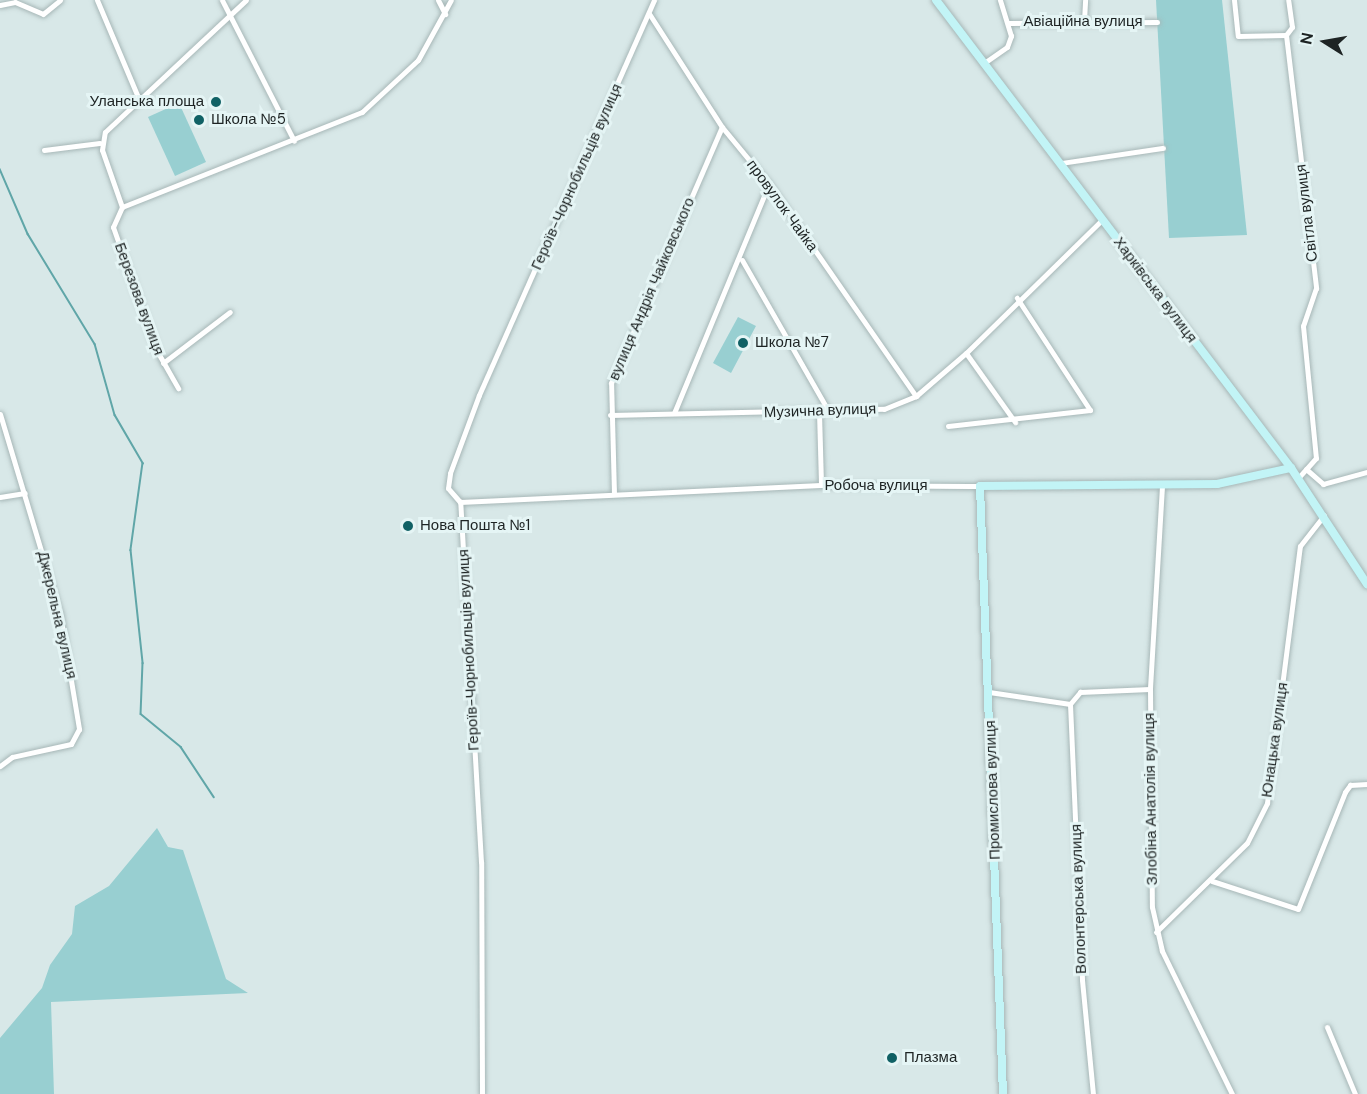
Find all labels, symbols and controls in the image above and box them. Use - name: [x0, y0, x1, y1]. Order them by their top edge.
- north arrow: [1295, 12, 1355, 72]
- street label: Авіаційна вулиця: [1023, 13, 1143, 31]
- text: N: [1295, 31, 1318, 46]
- street label: Героїв-Чорнобильців вулиця: [528, 81, 626, 273]
- place label: Уланська площа: [89, 93, 204, 111]
- marker: Уланська площа: [209, 95, 223, 109]
- place label: Школа №5: [211, 111, 286, 129]
- marker: Школа №5: [192, 113, 206, 127]
- street label: провулок Чайка: [743, 156, 821, 256]
- street label: Світла вулиця: [1292, 163, 1322, 263]
- street label: вулиця Андрія Чайковського: [605, 195, 699, 383]
- street label: Харківська вулиця: [1109, 234, 1201, 346]
- street label: Березова вулиця: [110, 240, 168, 358]
- place label: Школа №7: [755, 334, 829, 352]
- marker: Школа №7: [736, 336, 750, 350]
- street label: Музична вулиця: [763, 400, 877, 422]
- street label: Робоча вулиця: [824, 477, 928, 495]
- place label: Нова Пошта №1: [420, 517, 530, 535]
- marker: Нова Пошта №1: [401, 519, 415, 533]
- street label: Джерельна вулиця: [34, 549, 80, 681]
- street label: Героїв-Чорнобильців вулиця: [455, 549, 483, 751]
- street label: Юнацька вулиця: [1258, 681, 1292, 799]
- street label: Злобіна Анатолія вулиця: [1140, 712, 1162, 886]
- street label: Промислова вулиця: [982, 720, 1004, 860]
- street label: Волонтерська вулиця: [1067, 824, 1091, 974]
- place label: Плазма: [904, 1049, 957, 1067]
- marker: Плазма: [885, 1051, 899, 1065]

